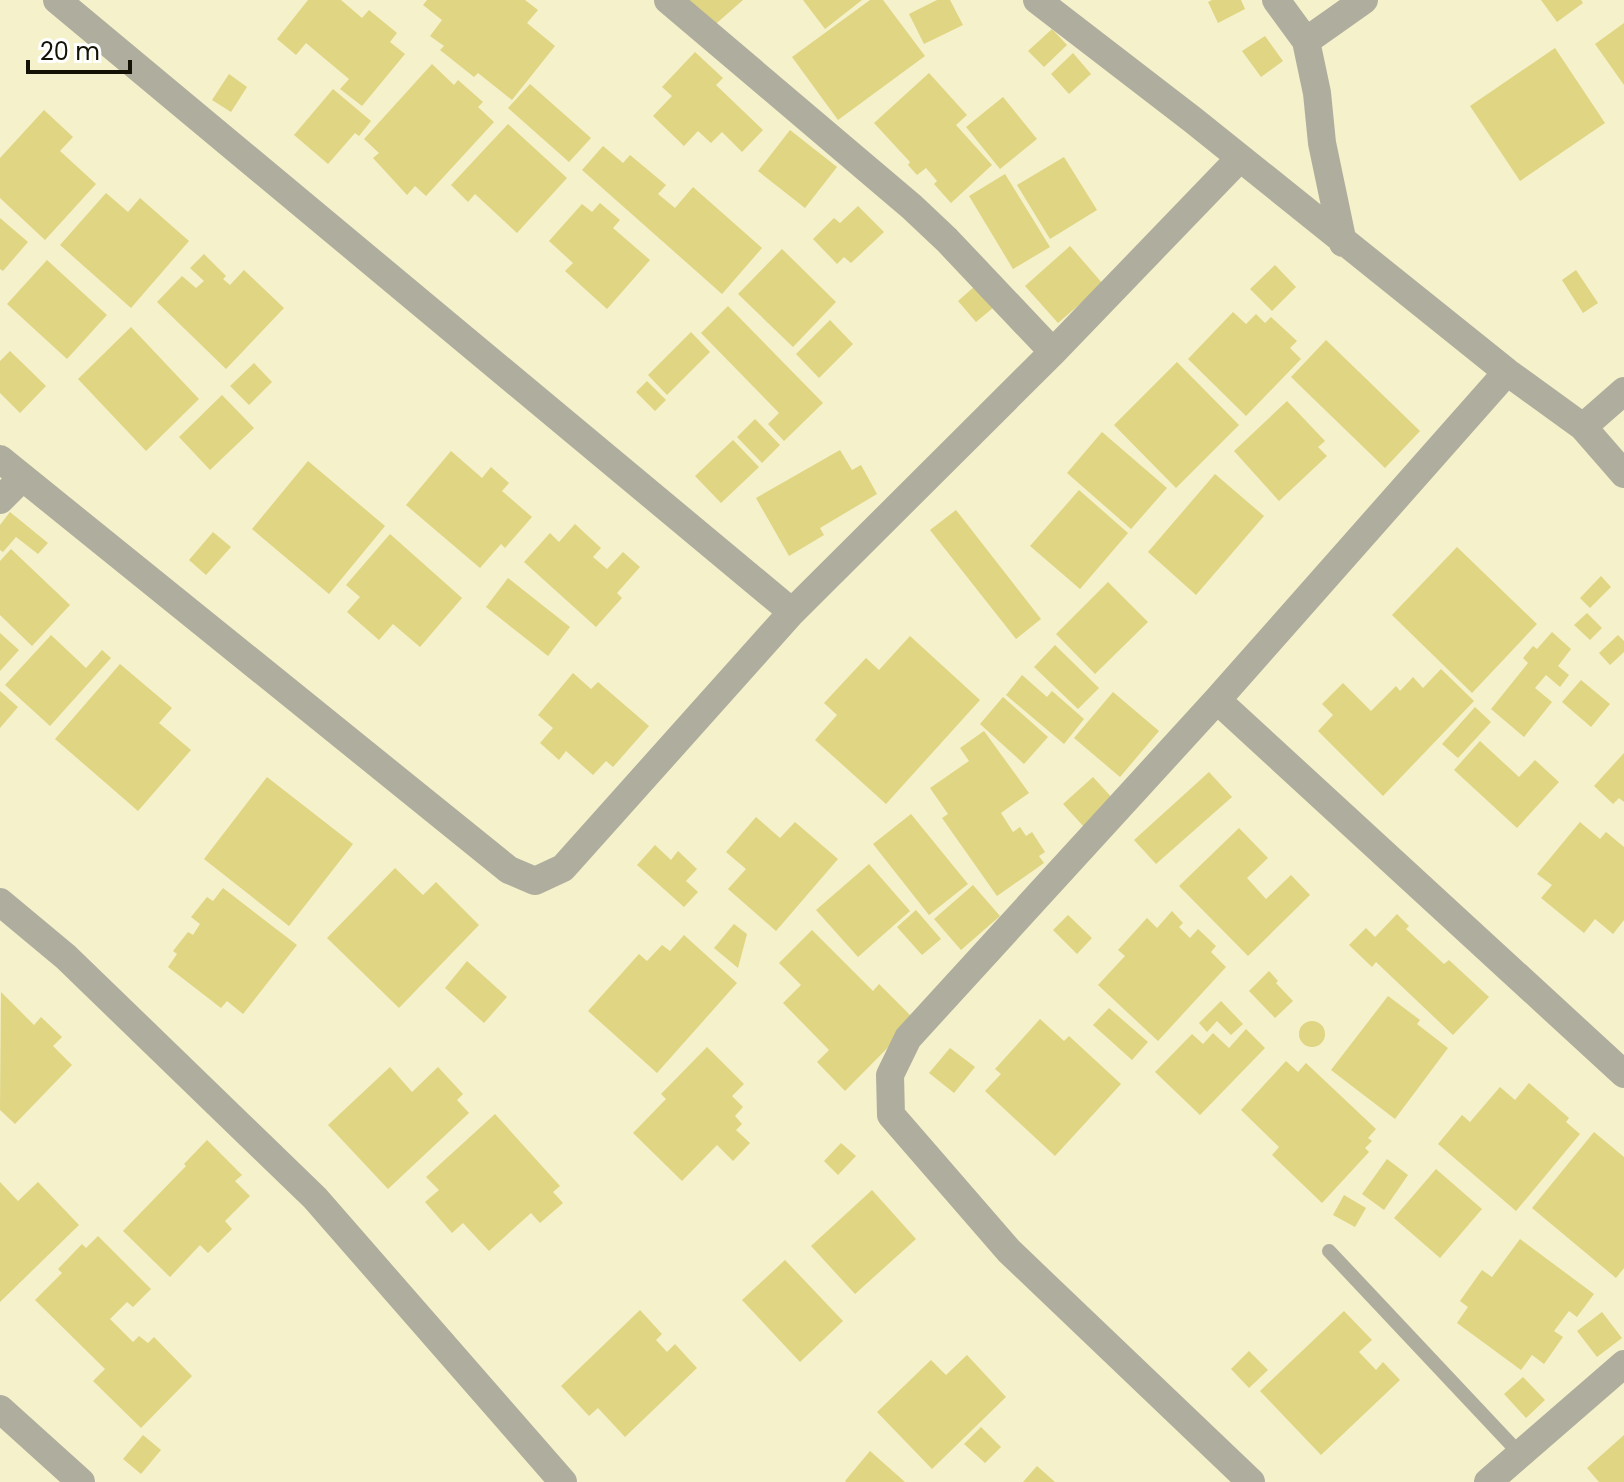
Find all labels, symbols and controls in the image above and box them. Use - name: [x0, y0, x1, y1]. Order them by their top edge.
- scale bar: [28, 24, 130, 74]
- text: 20 m: [40, 35, 100, 68]

